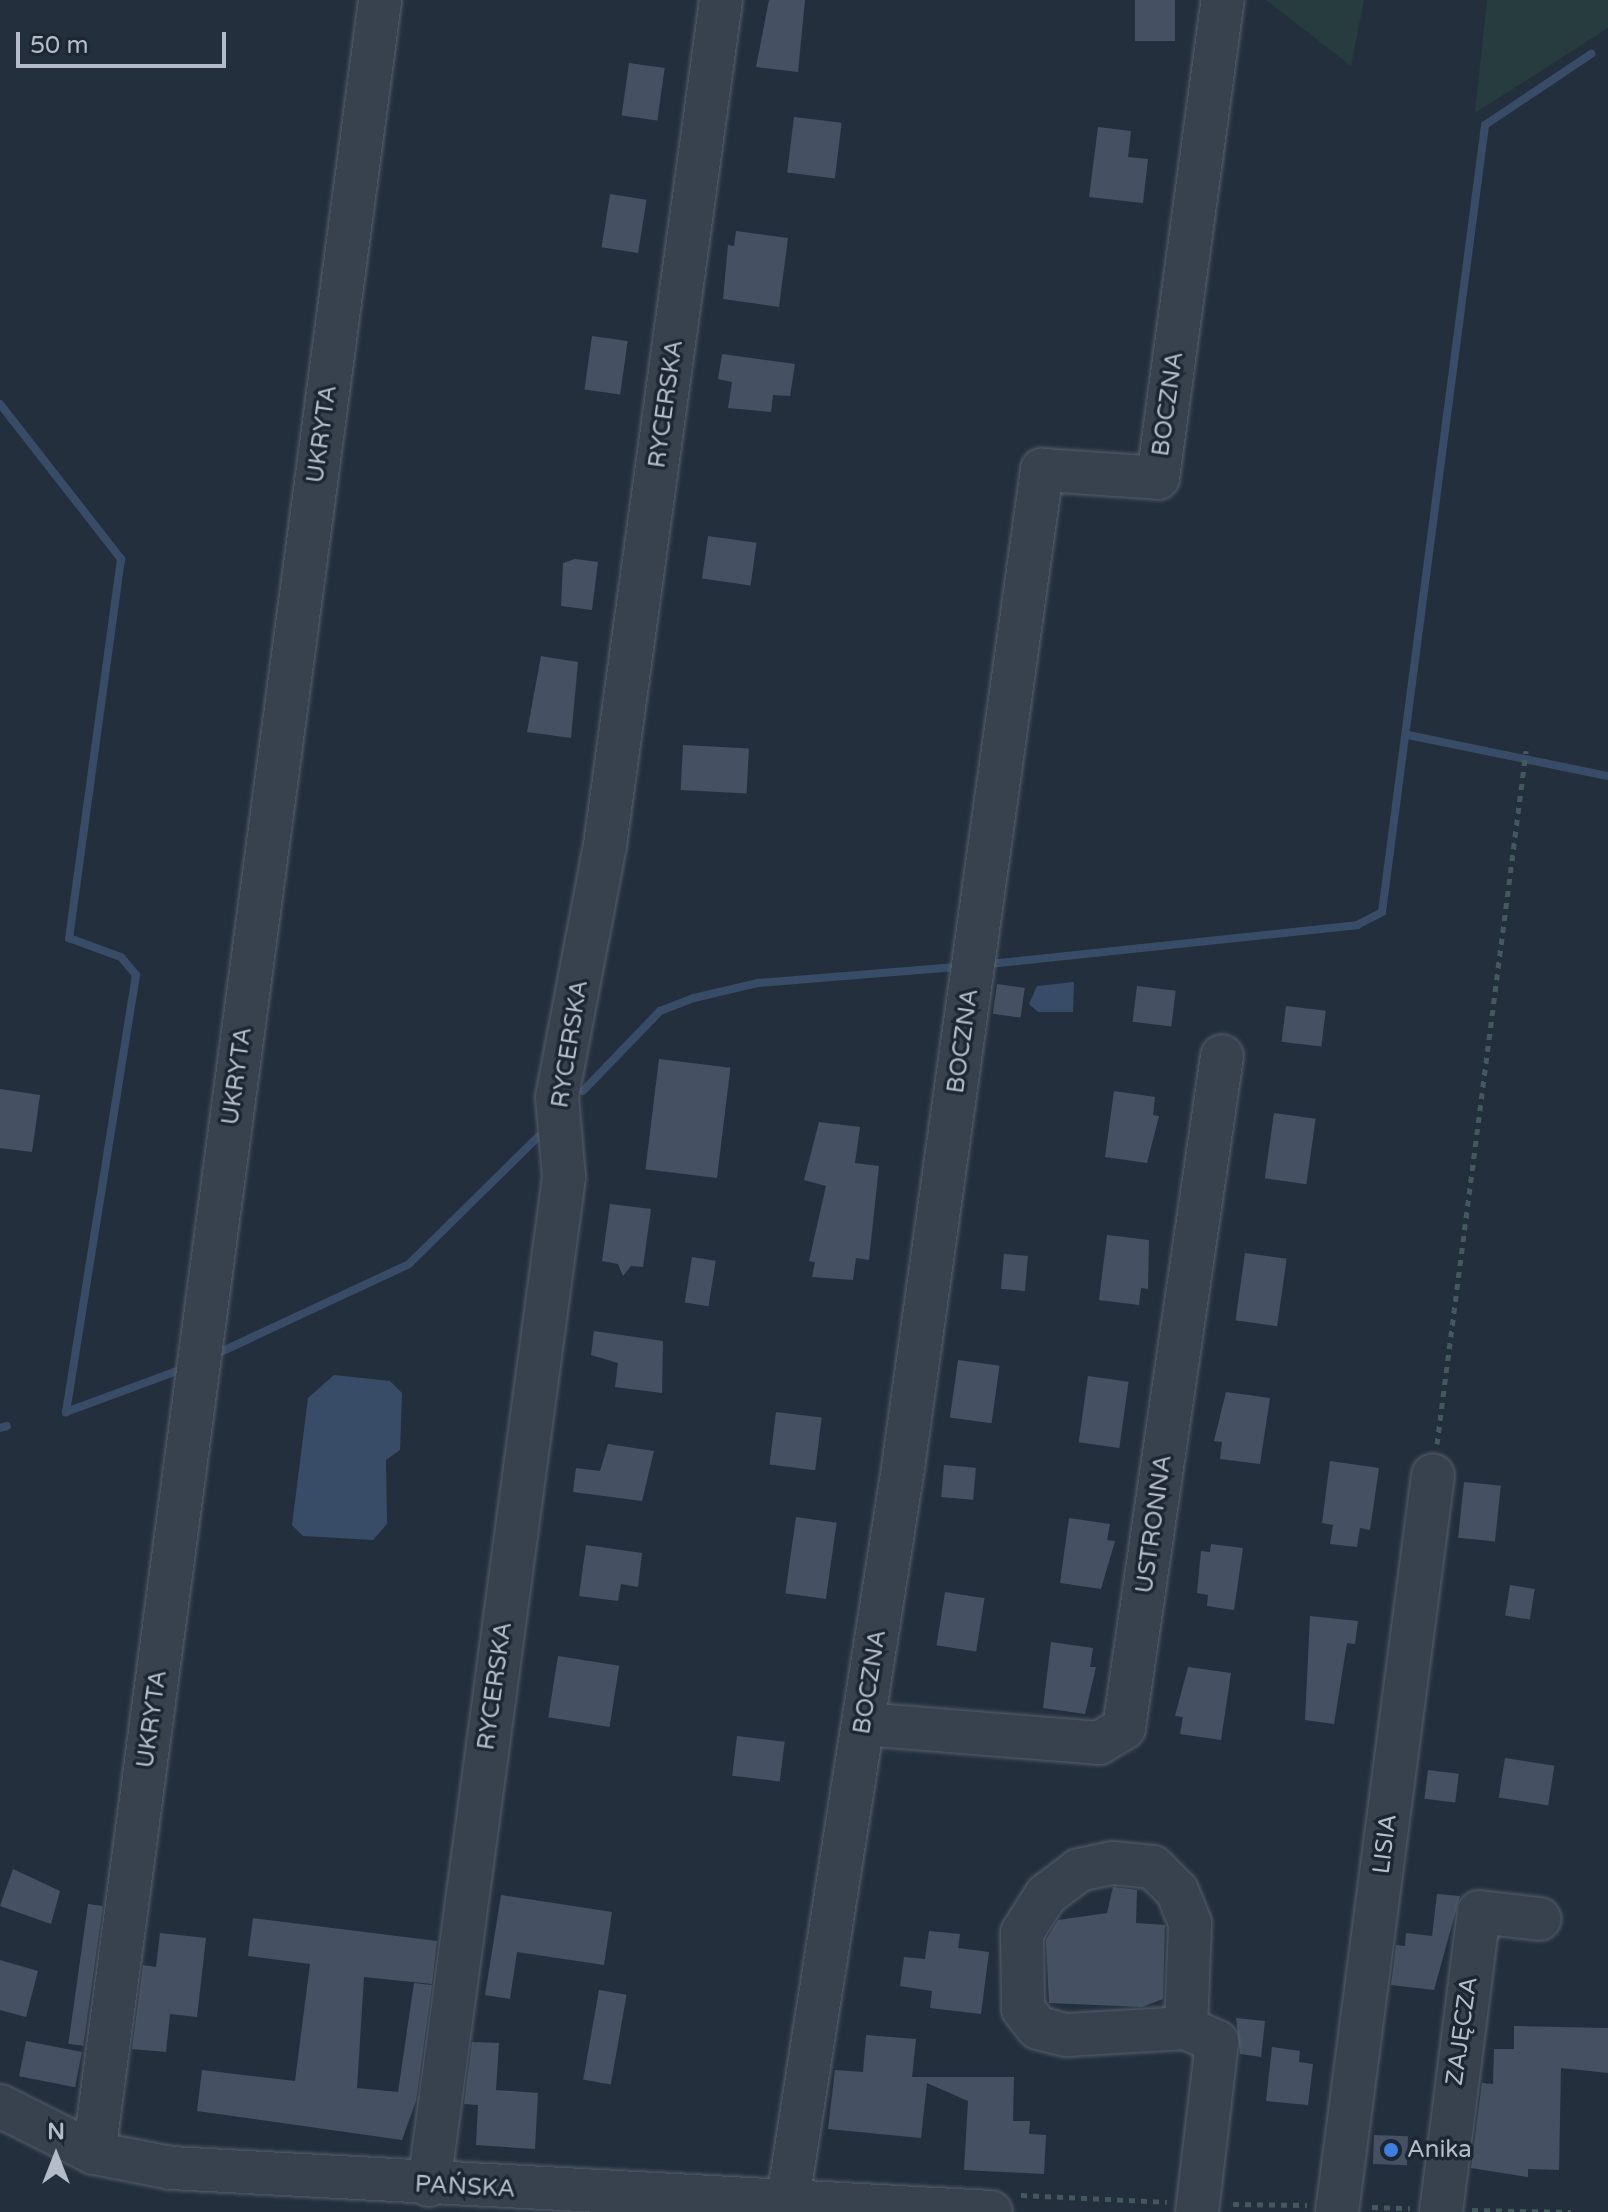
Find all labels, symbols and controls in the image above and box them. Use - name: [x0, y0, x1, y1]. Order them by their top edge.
- scale bar: [20, 16, 230, 66]
- text: 50 m: [30, 31, 88, 60]
- street label: RYCERSKA: [643, 338, 689, 470]
- street label: BOCZNA: [1146, 350, 1190, 458]
- street label: UKRYTA: [301, 383, 343, 485]
- street label: RYCERSKA: [546, 978, 594, 1110]
- street label: BOCZNA: [941, 987, 985, 1095]
- street label: UKRYTA: [216, 1025, 258, 1127]
- street label: USTRONNA: [1130, 1453, 1178, 1595]
- street label: RYCERSKA: [472, 1620, 518, 1752]
- street label: BOCZNA: [848, 1628, 892, 1736]
- street label: UKRYTA: [131, 1668, 173, 1770]
- street label: LISIA: [1367, 1812, 1403, 1876]
- street label: ZAJĘCZA: [1440, 1975, 1484, 2087]
- north arrow: [16, 2116, 96, 2196]
- text: N: [47, 2119, 65, 2145]
- place label: Anika: [1407, 2136, 1472, 2164]
- marker: Anika: [1382, 2141, 1400, 2159]
- street label: PAŃSKA: [414, 2170, 516, 2204]

